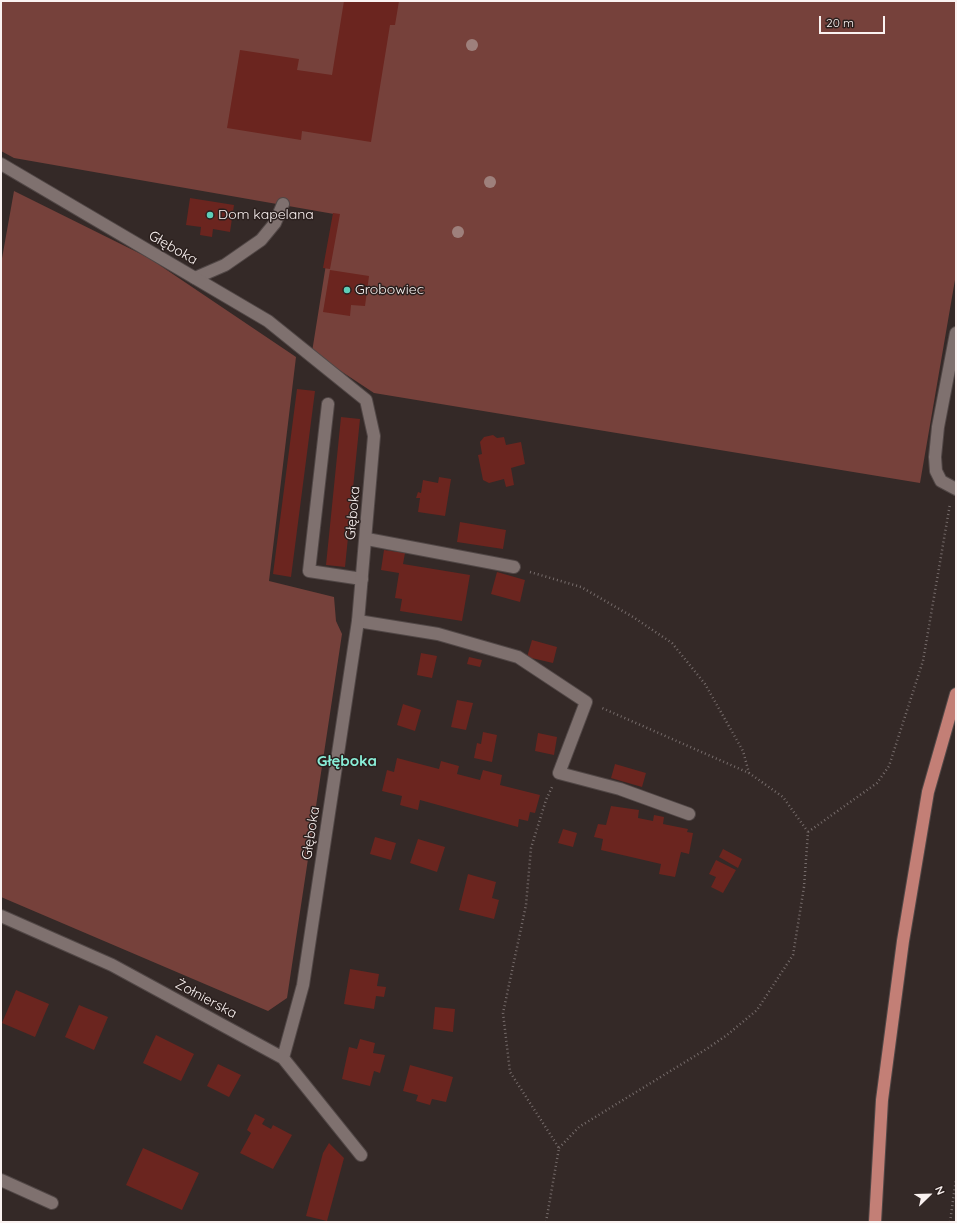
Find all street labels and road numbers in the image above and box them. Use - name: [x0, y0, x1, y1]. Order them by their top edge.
- street label: Głęboka: [146, 227, 200, 269]
- street label: Głęboka: [342, 486, 364, 540]
- street label: Głęboka: [299, 805, 323, 861]
- street label: Żołnierska: [172, 976, 240, 1022]

